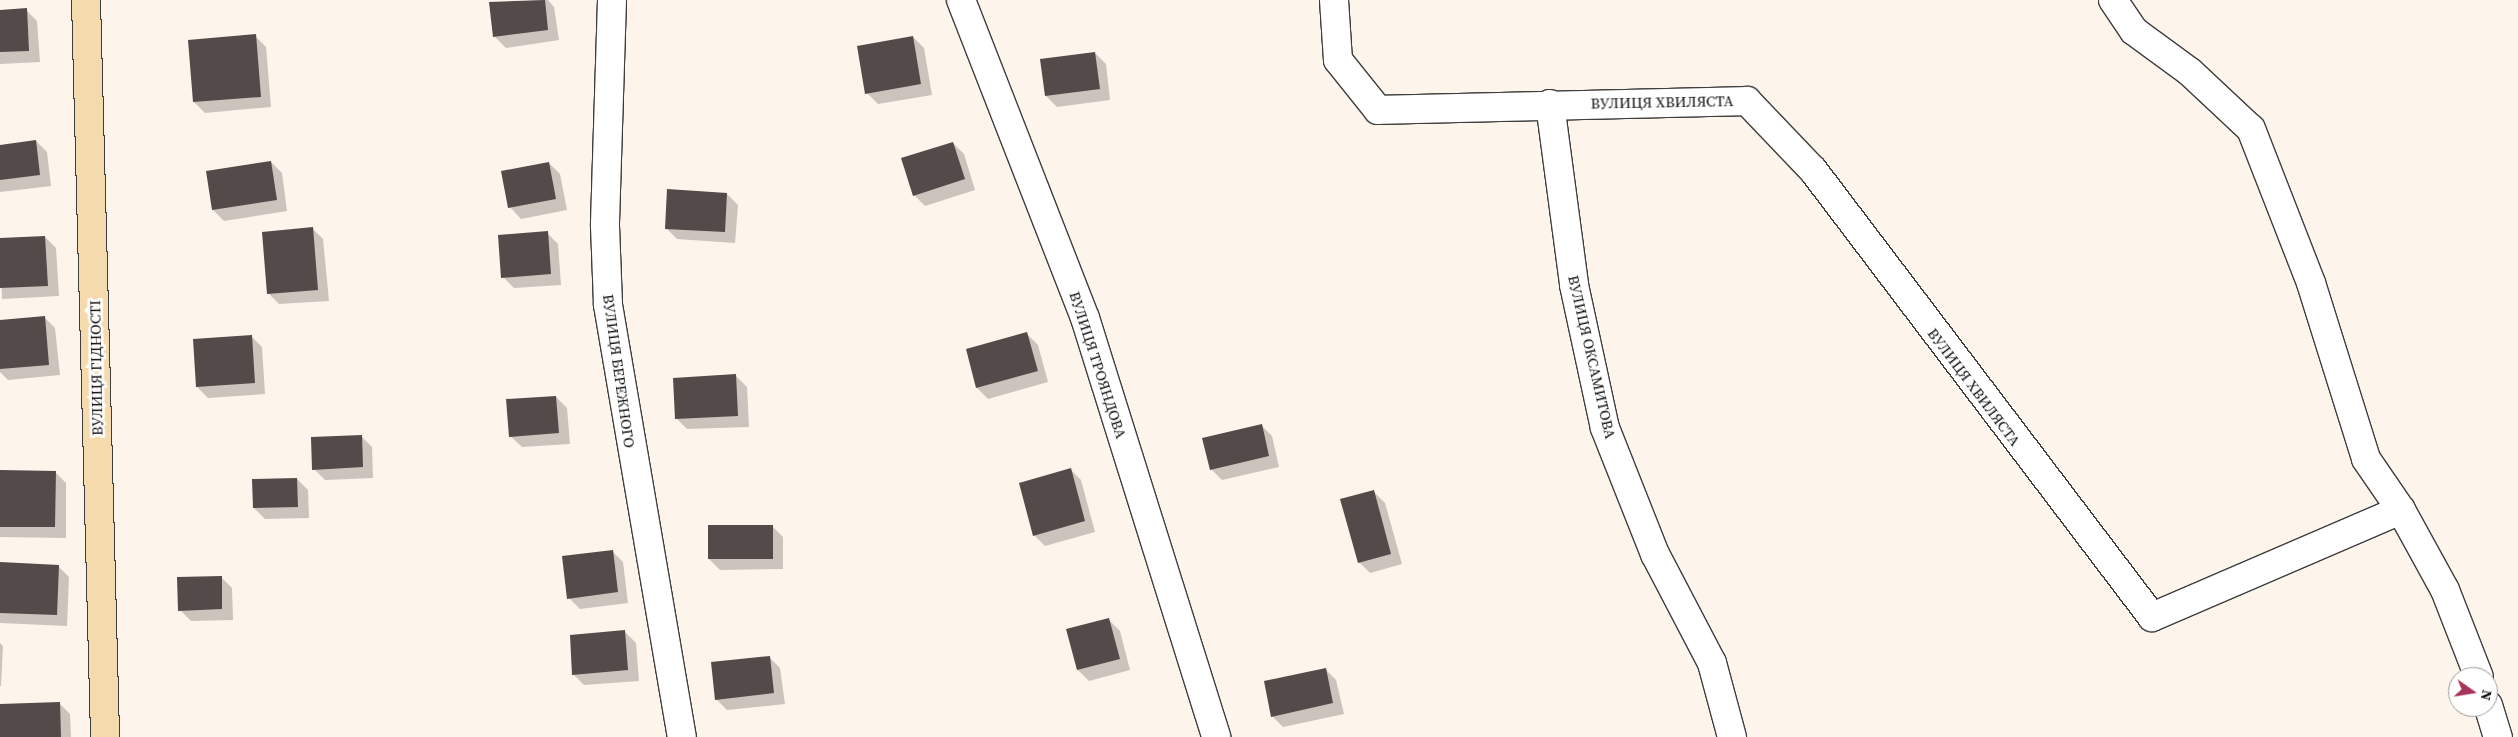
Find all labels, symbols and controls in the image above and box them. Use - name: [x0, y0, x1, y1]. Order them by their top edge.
- street label: ВУЛИЦЯ ХВИЛЯСТА: [1590, 92, 1734, 112]
- street label: ВУЛИЦЯ ОКСАМИТОВА: [1564, 273, 1620, 441]
- street label: ВУЛИЦЯ ТРОЯНДОВА: [1066, 289, 1130, 441]
- street label: ВУЛИЦЯ БЕРЕЖНОГО: [599, 293, 639, 449]
- street label: ВУЛИЦЯ ГІДНОСТІ: [86, 300, 106, 436]
- street label: ВУЛИЦЯ ХВИЛЯСТА: [1924, 325, 2024, 449]
- north arrow: [2448, 667, 2498, 717]
- text: N: [2476, 688, 2498, 702]

